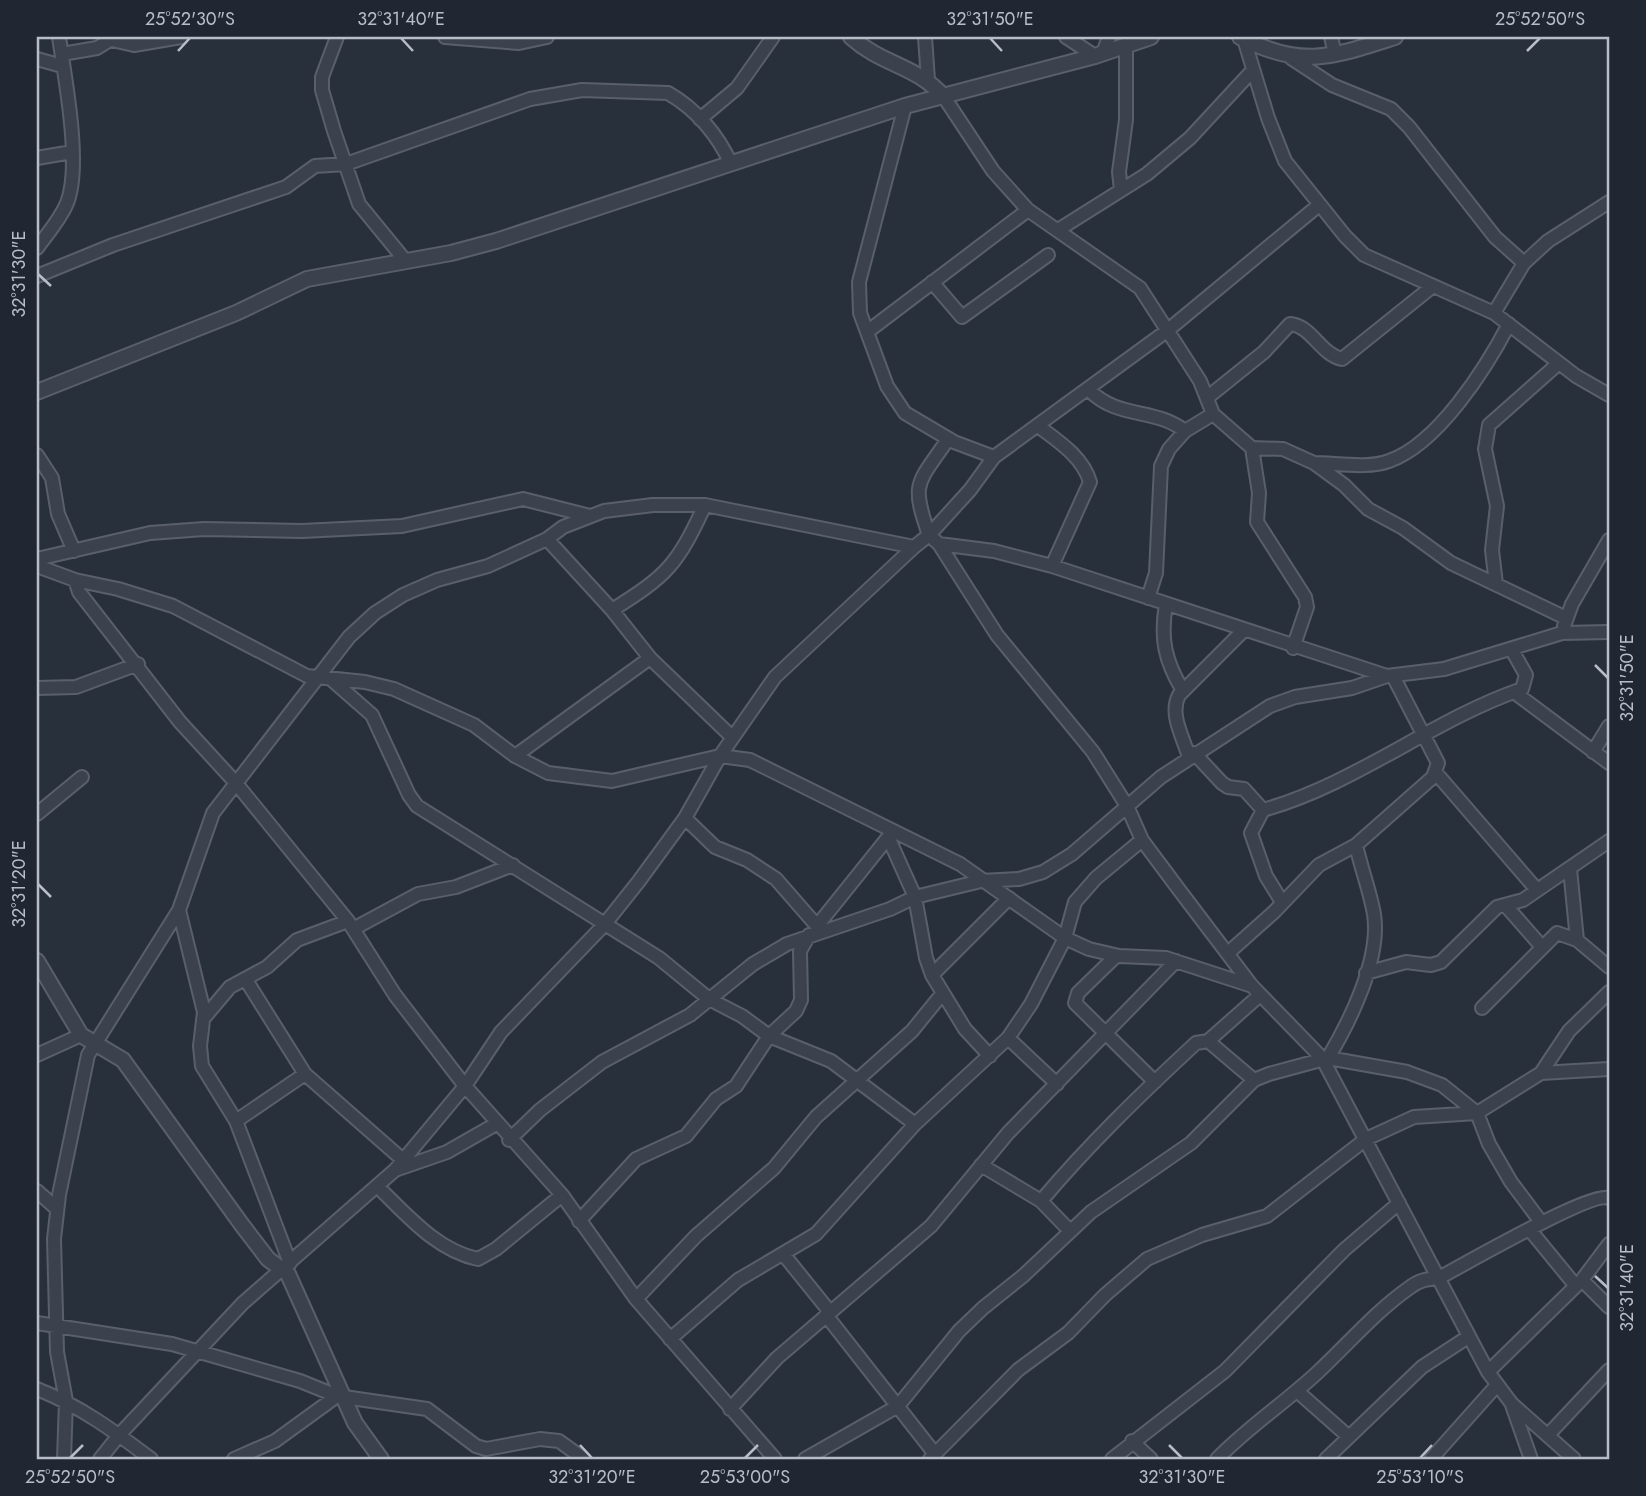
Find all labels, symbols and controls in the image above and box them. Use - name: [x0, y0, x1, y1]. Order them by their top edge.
- text: 25°52'30"S: [145, 6, 235, 32]
- text: 32°31'40"E: [357, 6, 445, 32]
- text: 32°31'50"E: [946, 6, 1034, 32]
- text: 25°52'50"S: [1495, 6, 1585, 32]
- text: 32°31'30"E: [6, 230, 32, 318]
- text: 32°31'50"E: [1614, 634, 1640, 722]
- text: 32°31'20"E: [6, 840, 32, 928]
- text: 32°31'40"E: [1614, 1244, 1640, 1332]
- text: 25°52'50"S: [25, 1464, 115, 1490]
- text: 32°31'20"E: [548, 1464, 636, 1490]
- text: 25°53'00"S: [700, 1464, 790, 1490]
- text: 32°31'30"E: [1138, 1464, 1226, 1490]
- text: 25°53'10"S: [1376, 1464, 1464, 1490]

